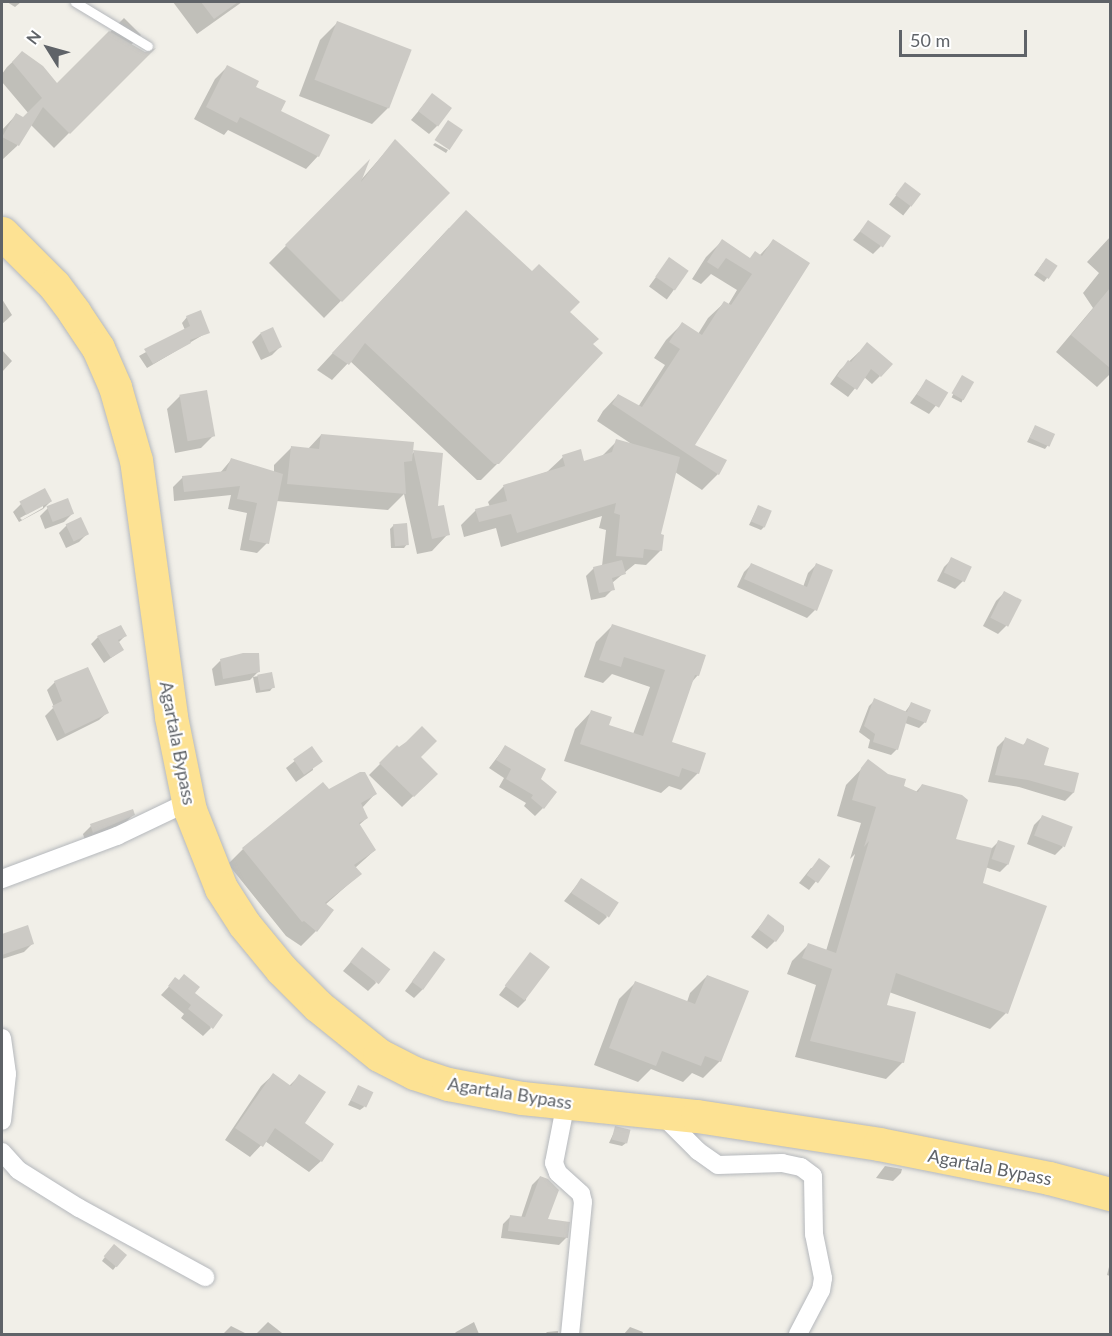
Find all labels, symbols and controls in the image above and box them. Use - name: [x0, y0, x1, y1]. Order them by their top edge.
- north arrow: [18, 18, 78, 78]
- scale bar: [902, 18, 1030, 56]
- text: N: [22, 26, 45, 48]
- text: 50 m: [910, 29, 950, 51]
- street label: Agartala Bypass: [155, 679, 201, 807]
- street label: Agartala Bypass: [446, 1073, 574, 1113]
- street label: Agartala Bypass: [926, 1144, 1054, 1190]

